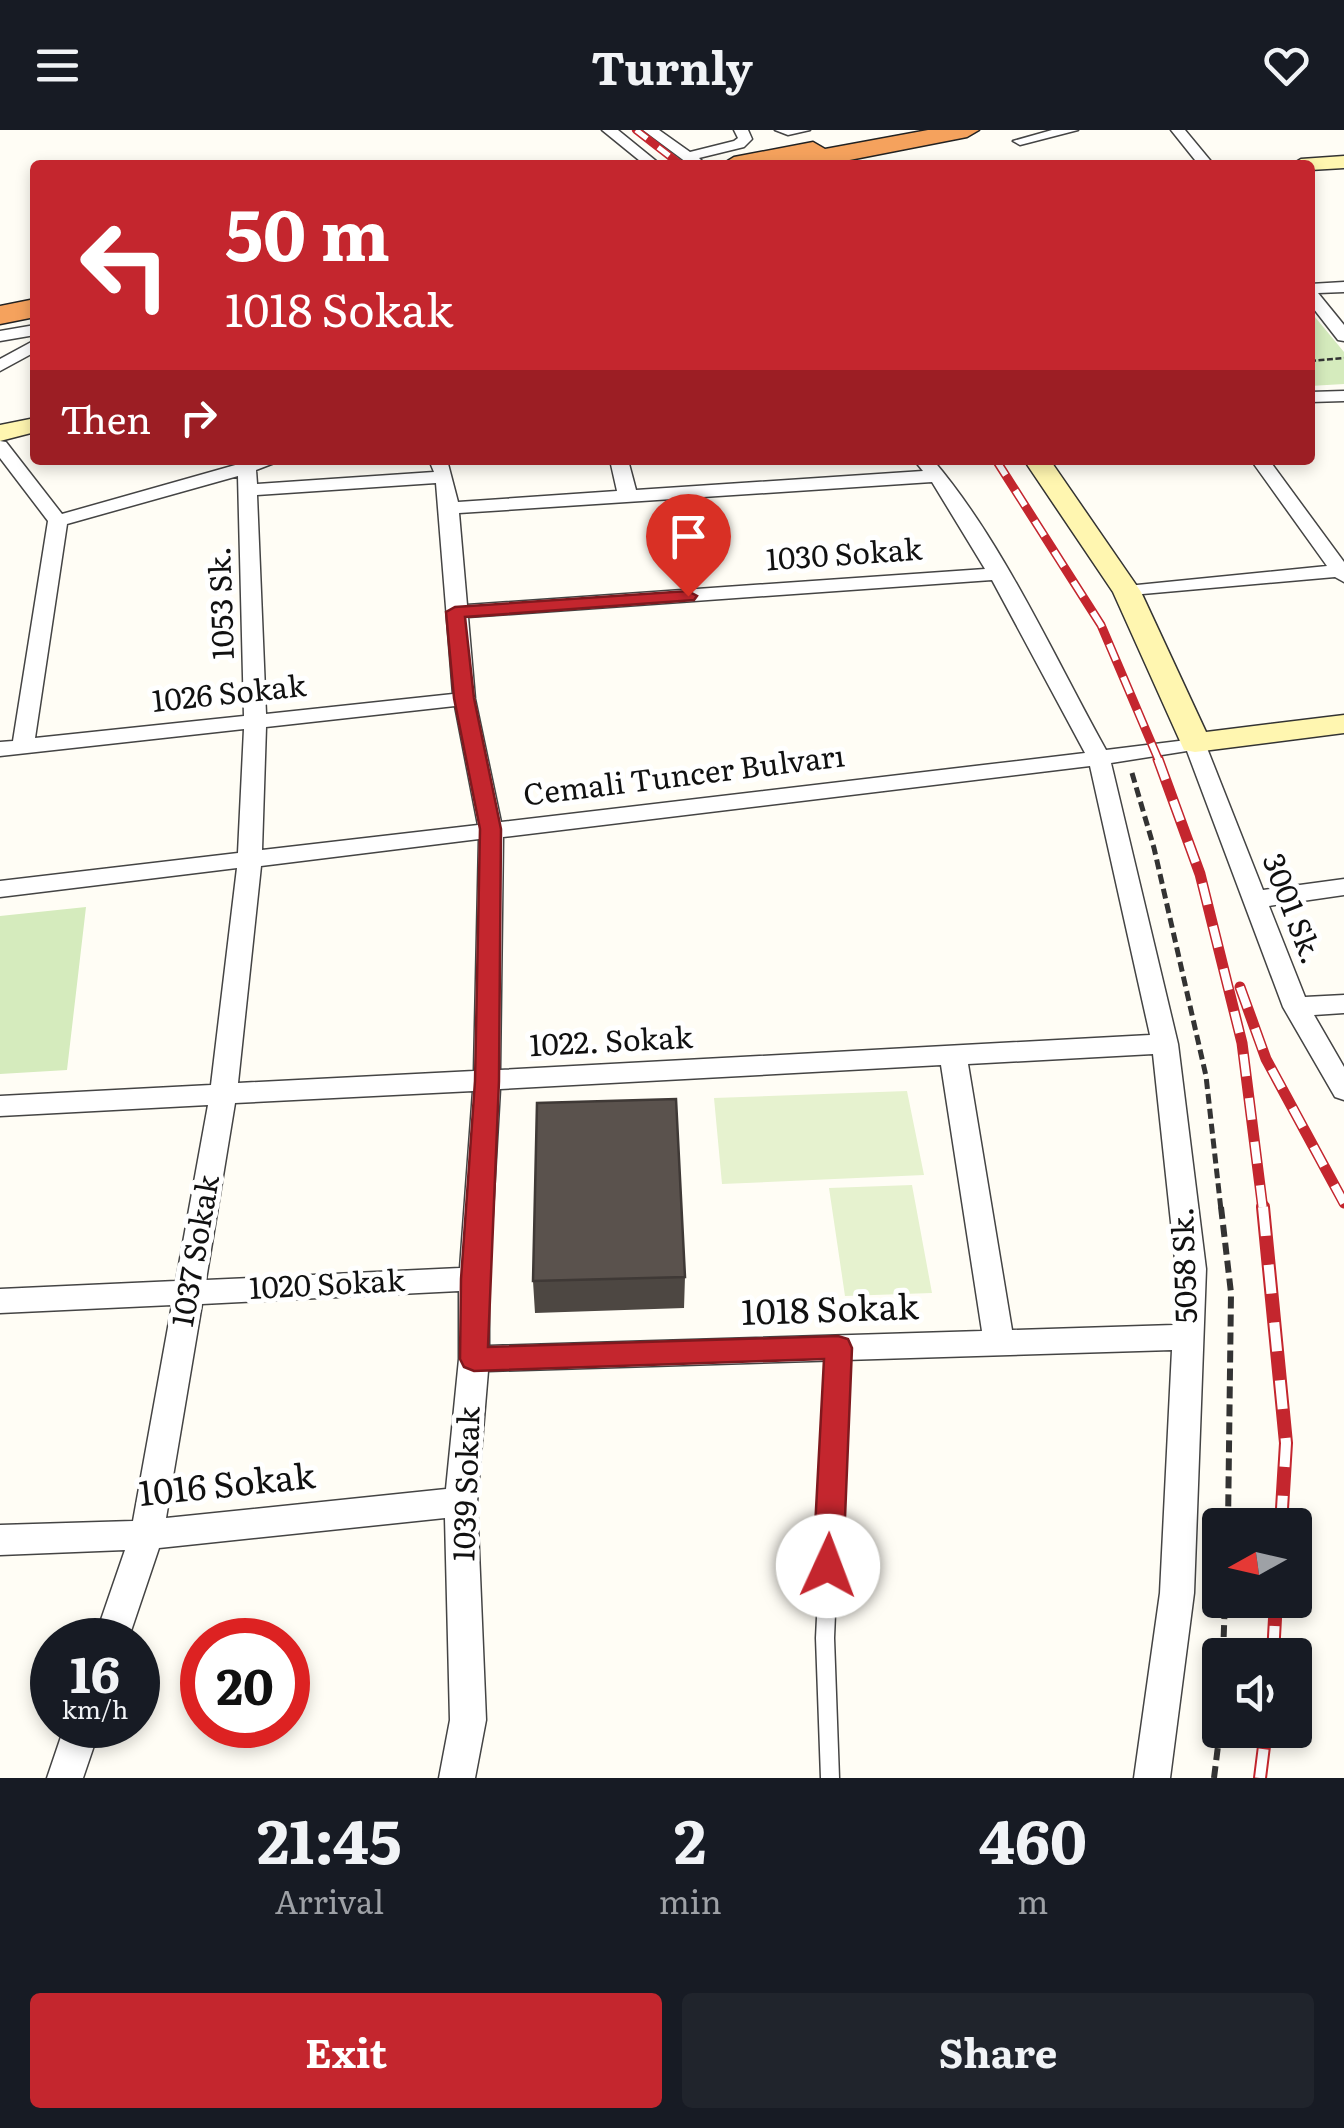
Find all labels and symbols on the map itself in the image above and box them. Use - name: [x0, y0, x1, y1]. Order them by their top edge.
- pin: [646, 494, 731, 597]
- street label: 1030 Sokak: [764, 525, 924, 579]
- street label: 1053 Sk.: [195, 546, 243, 660]
- street label: 1026 Sokak: [150, 661, 308, 721]
- street label: Cemali Tuncer Bulvarı: [521, 731, 847, 815]
- street label: 3001 Sk.: [1254, 846, 1336, 970]
- street label: 1022. Sokak: [528, 1013, 694, 1065]
- street label: 1037 Sokak: [158, 1170, 228, 1330]
- street label: 5058 Sk.: [1158, 1206, 1206, 1324]
- street label: 1020 Sokak: [248, 1256, 406, 1308]
- street label: 1018 Sokak: [740, 1278, 920, 1336]
- street label: 1039 Sokak: [439, 1405, 489, 1562]
- street label: 1016 Sokak: [136, 1447, 318, 1517]
- north arrow: [1202, 1508, 1312, 1618]
- position arrow: [776, 1514, 880, 1618]
- speed limit sign: 20: [180, 1618, 310, 1748]

